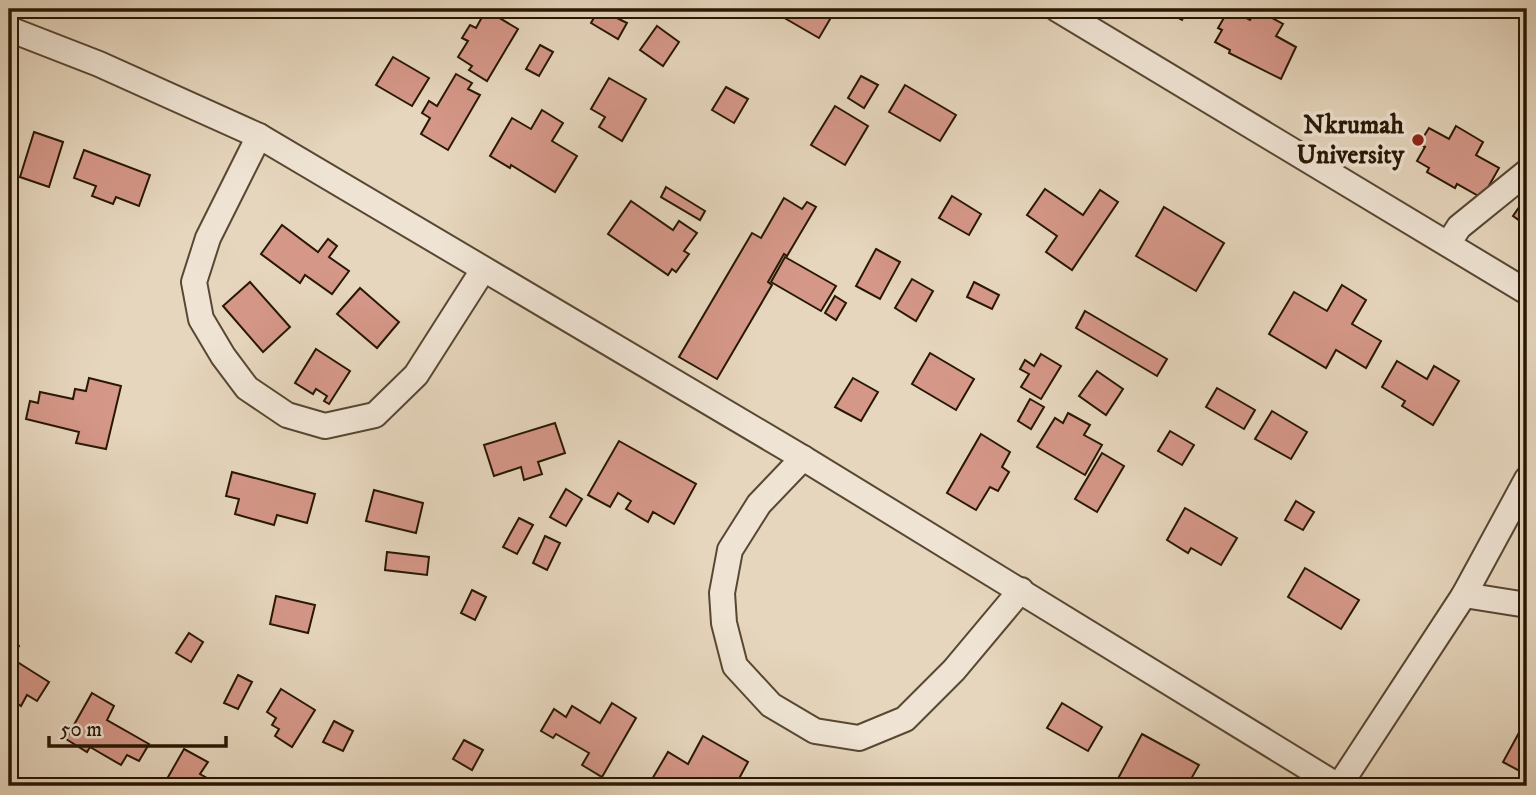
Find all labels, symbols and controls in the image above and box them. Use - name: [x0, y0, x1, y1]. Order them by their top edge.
- place label: Nkrumah University: [1296, 109, 1405, 172]
- marker: Nkrumah University: [1410, 132, 1426, 148]
- scale bar: [49, 704, 226, 748]
- text: 50 m: [60, 717, 102, 743]

